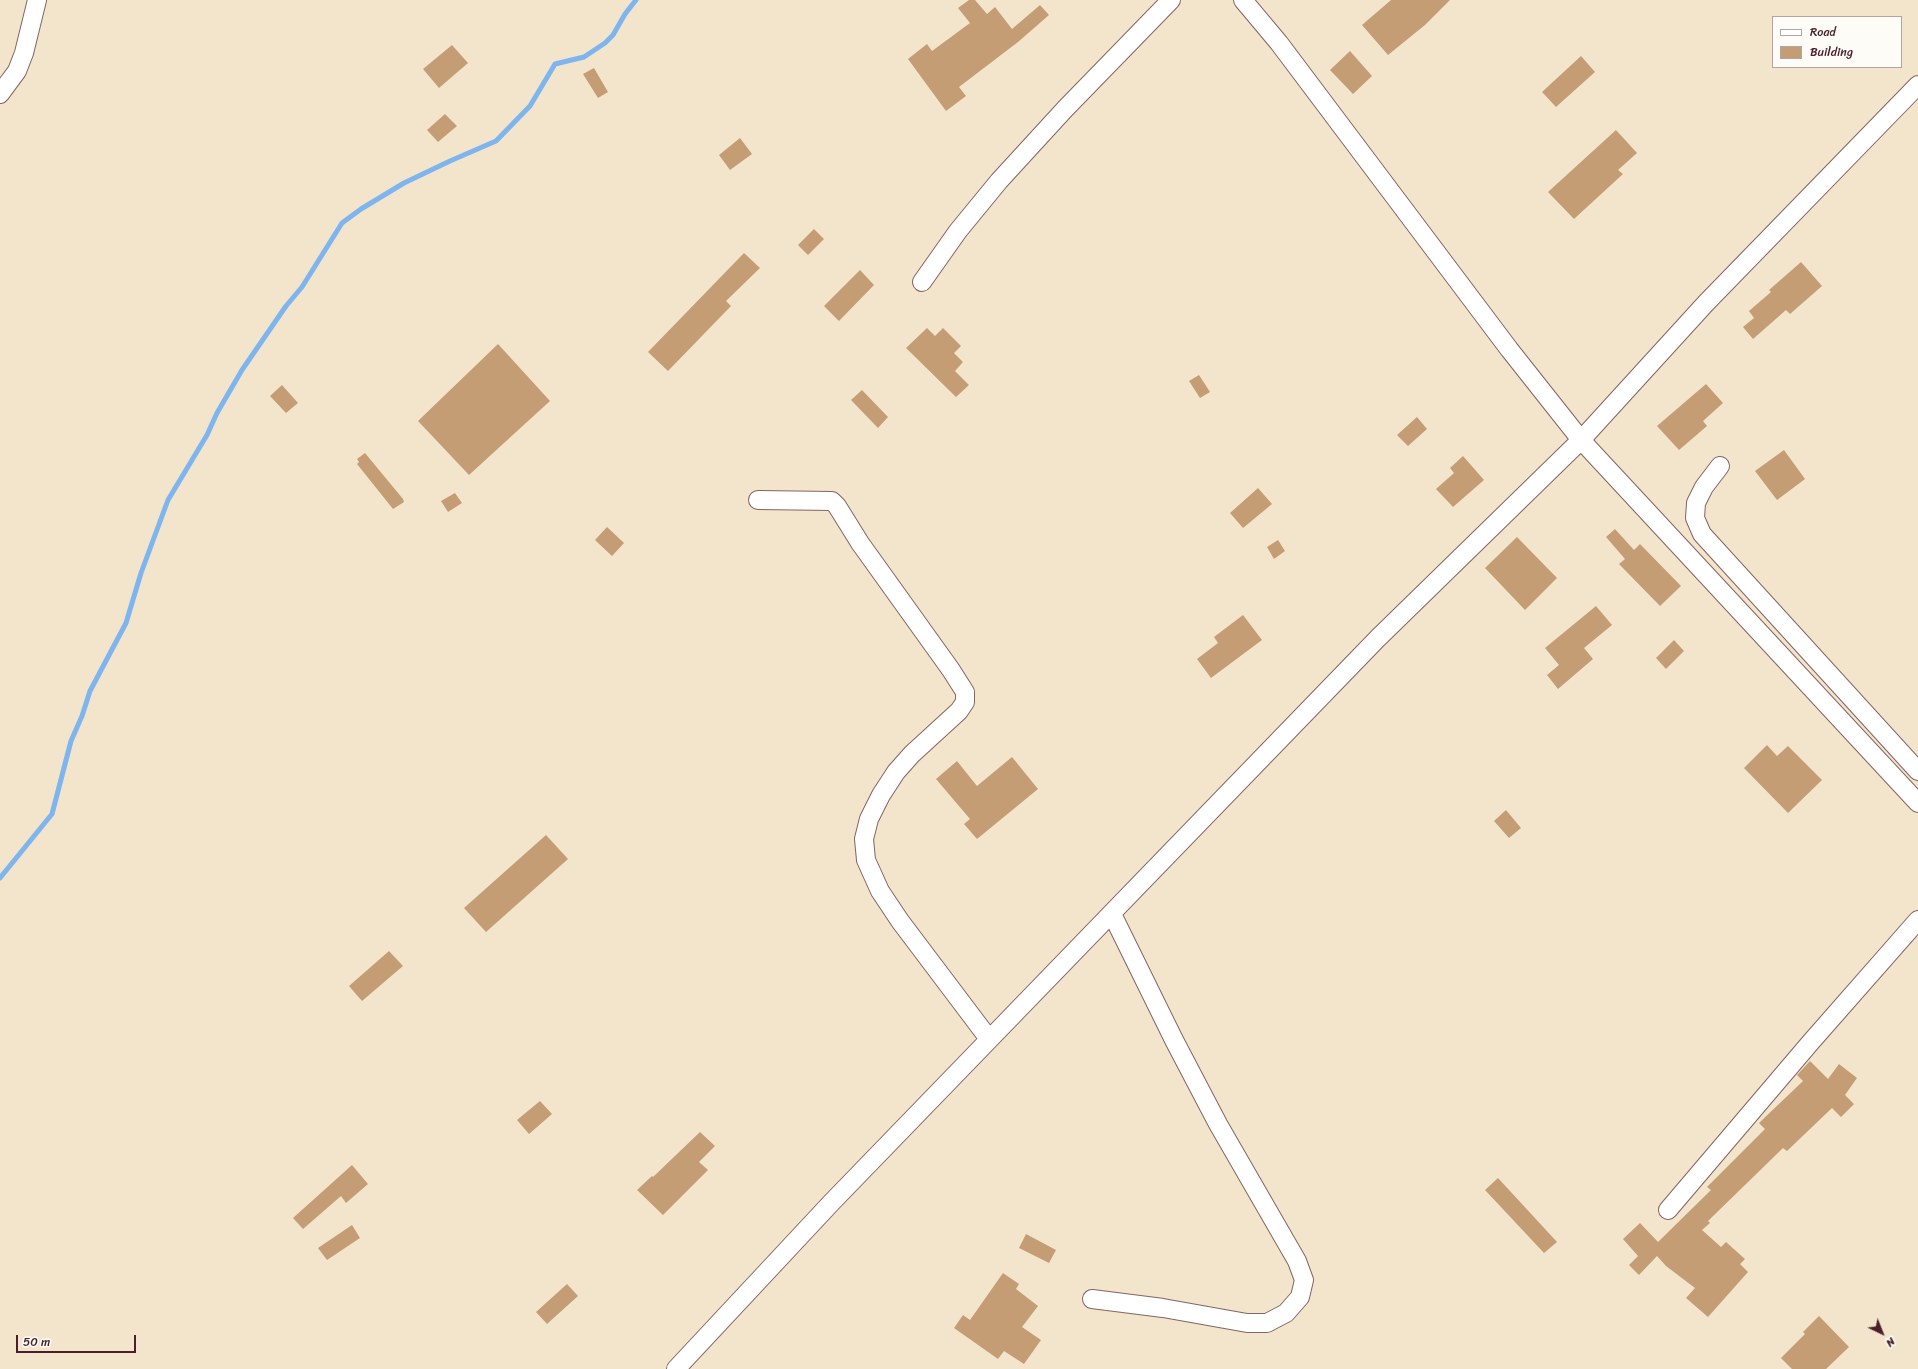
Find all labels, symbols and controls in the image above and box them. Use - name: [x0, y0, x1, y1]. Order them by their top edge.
- legend: [1772, 16, 1902, 68]
- text: Road: [1810, 21, 1836, 43]
- text: Building: [1810, 41, 1853, 63]
- north arrow: [1862, 1313, 1902, 1353]
- scale bar: [18, 1327, 138, 1353]
- text: 50 m: [23, 1331, 50, 1353]
- text: N: [1881, 1333, 1900, 1352]

